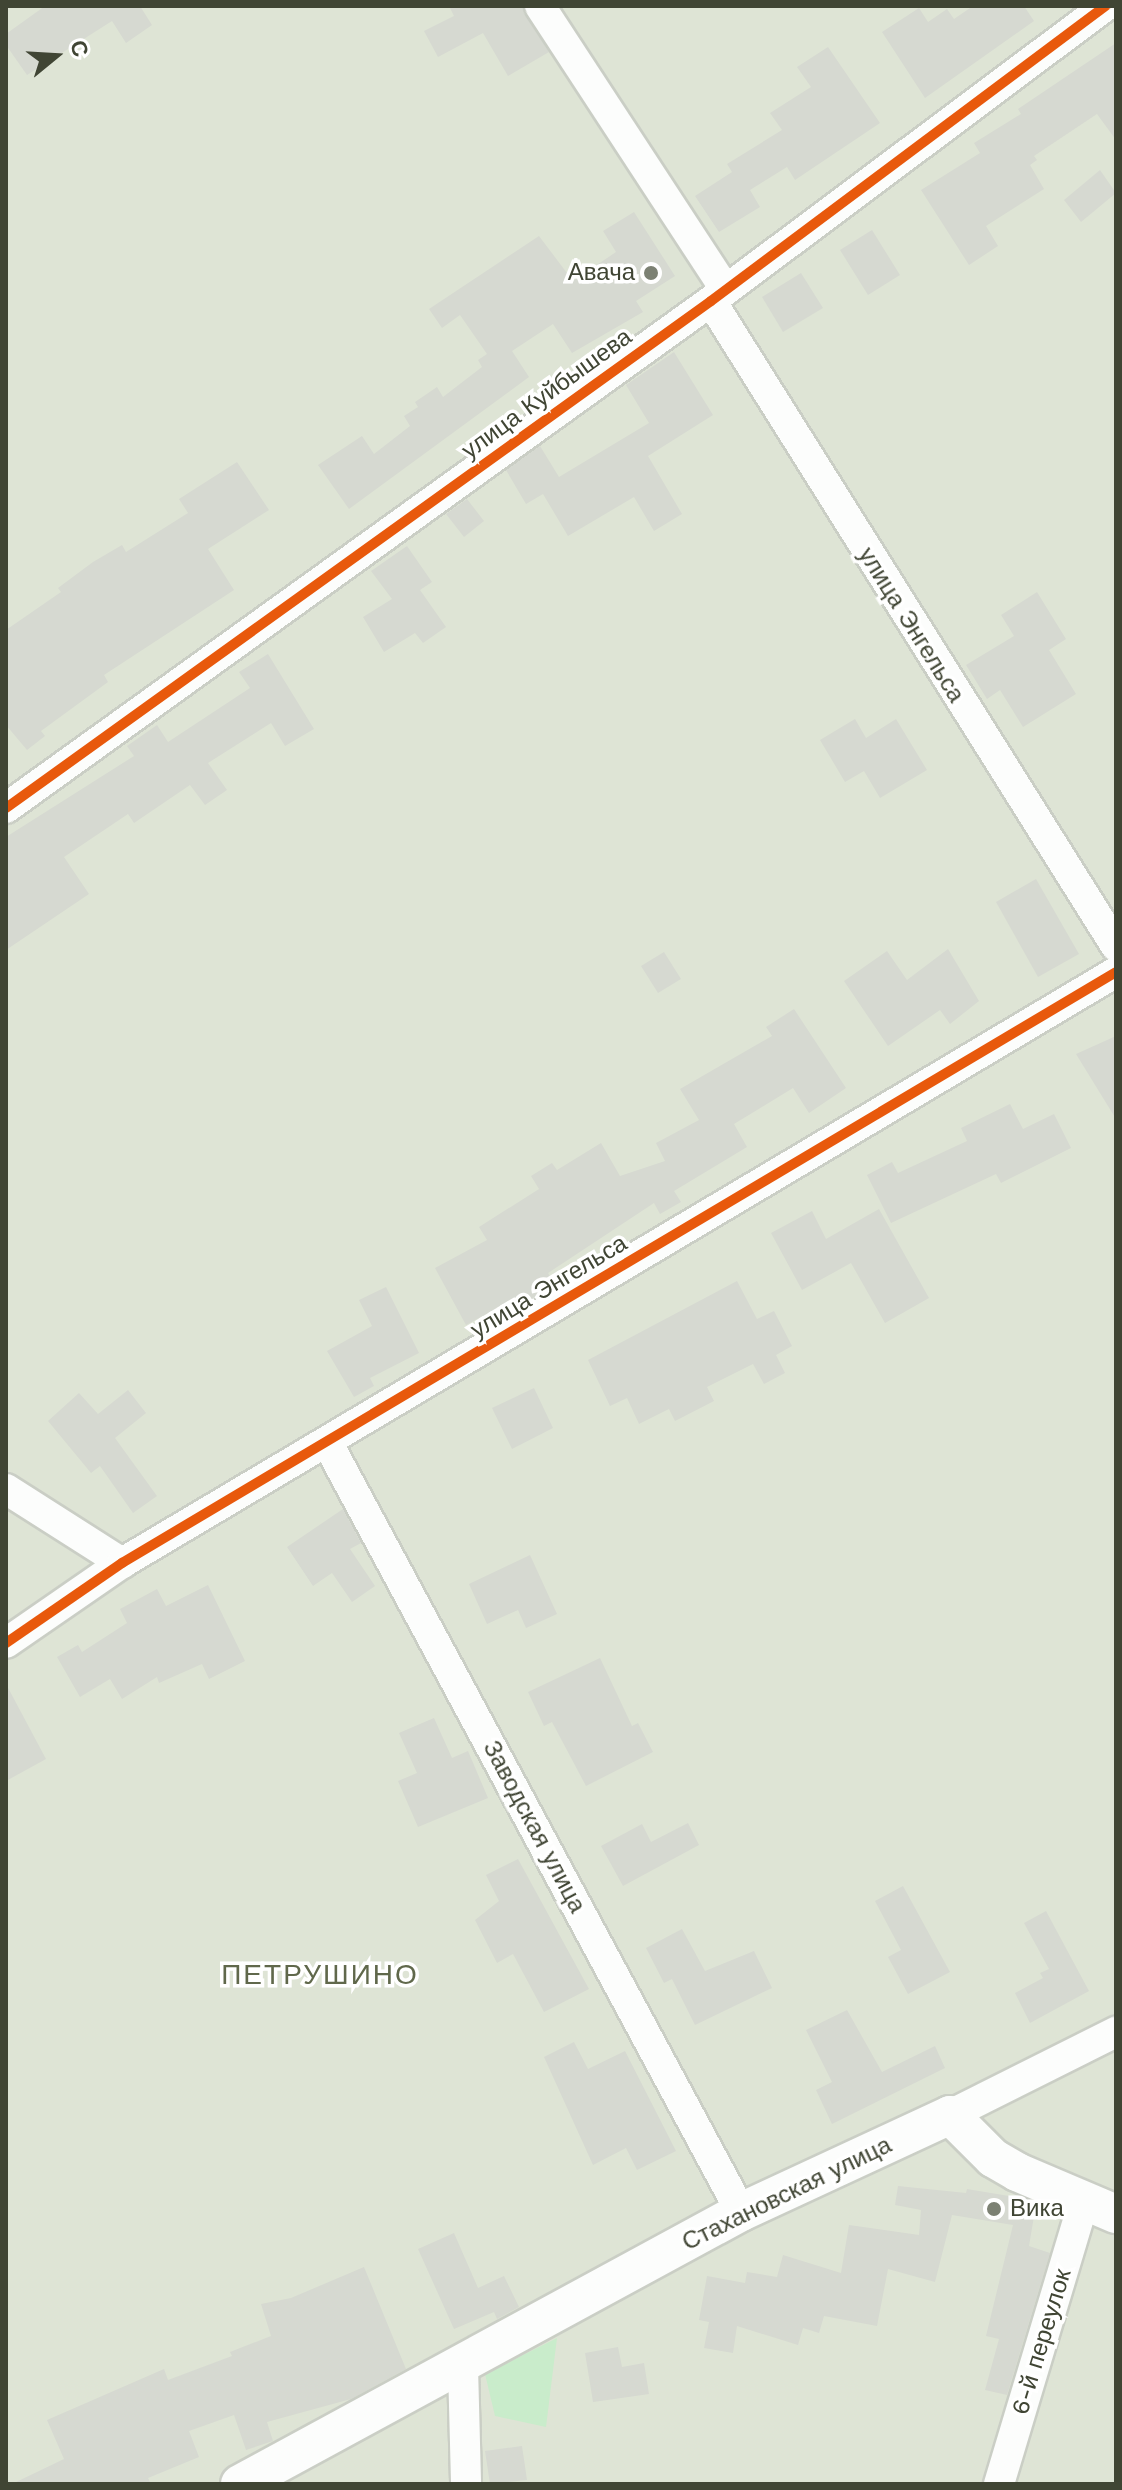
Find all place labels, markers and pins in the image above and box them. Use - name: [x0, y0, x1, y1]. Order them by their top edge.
- place label: Авача: [568, 259, 635, 287]
- marker: Авача: [642, 264, 660, 282]
- place label: Вика: [1010, 2195, 1064, 2223]
- marker: Вика: [985, 2200, 1003, 2218]

